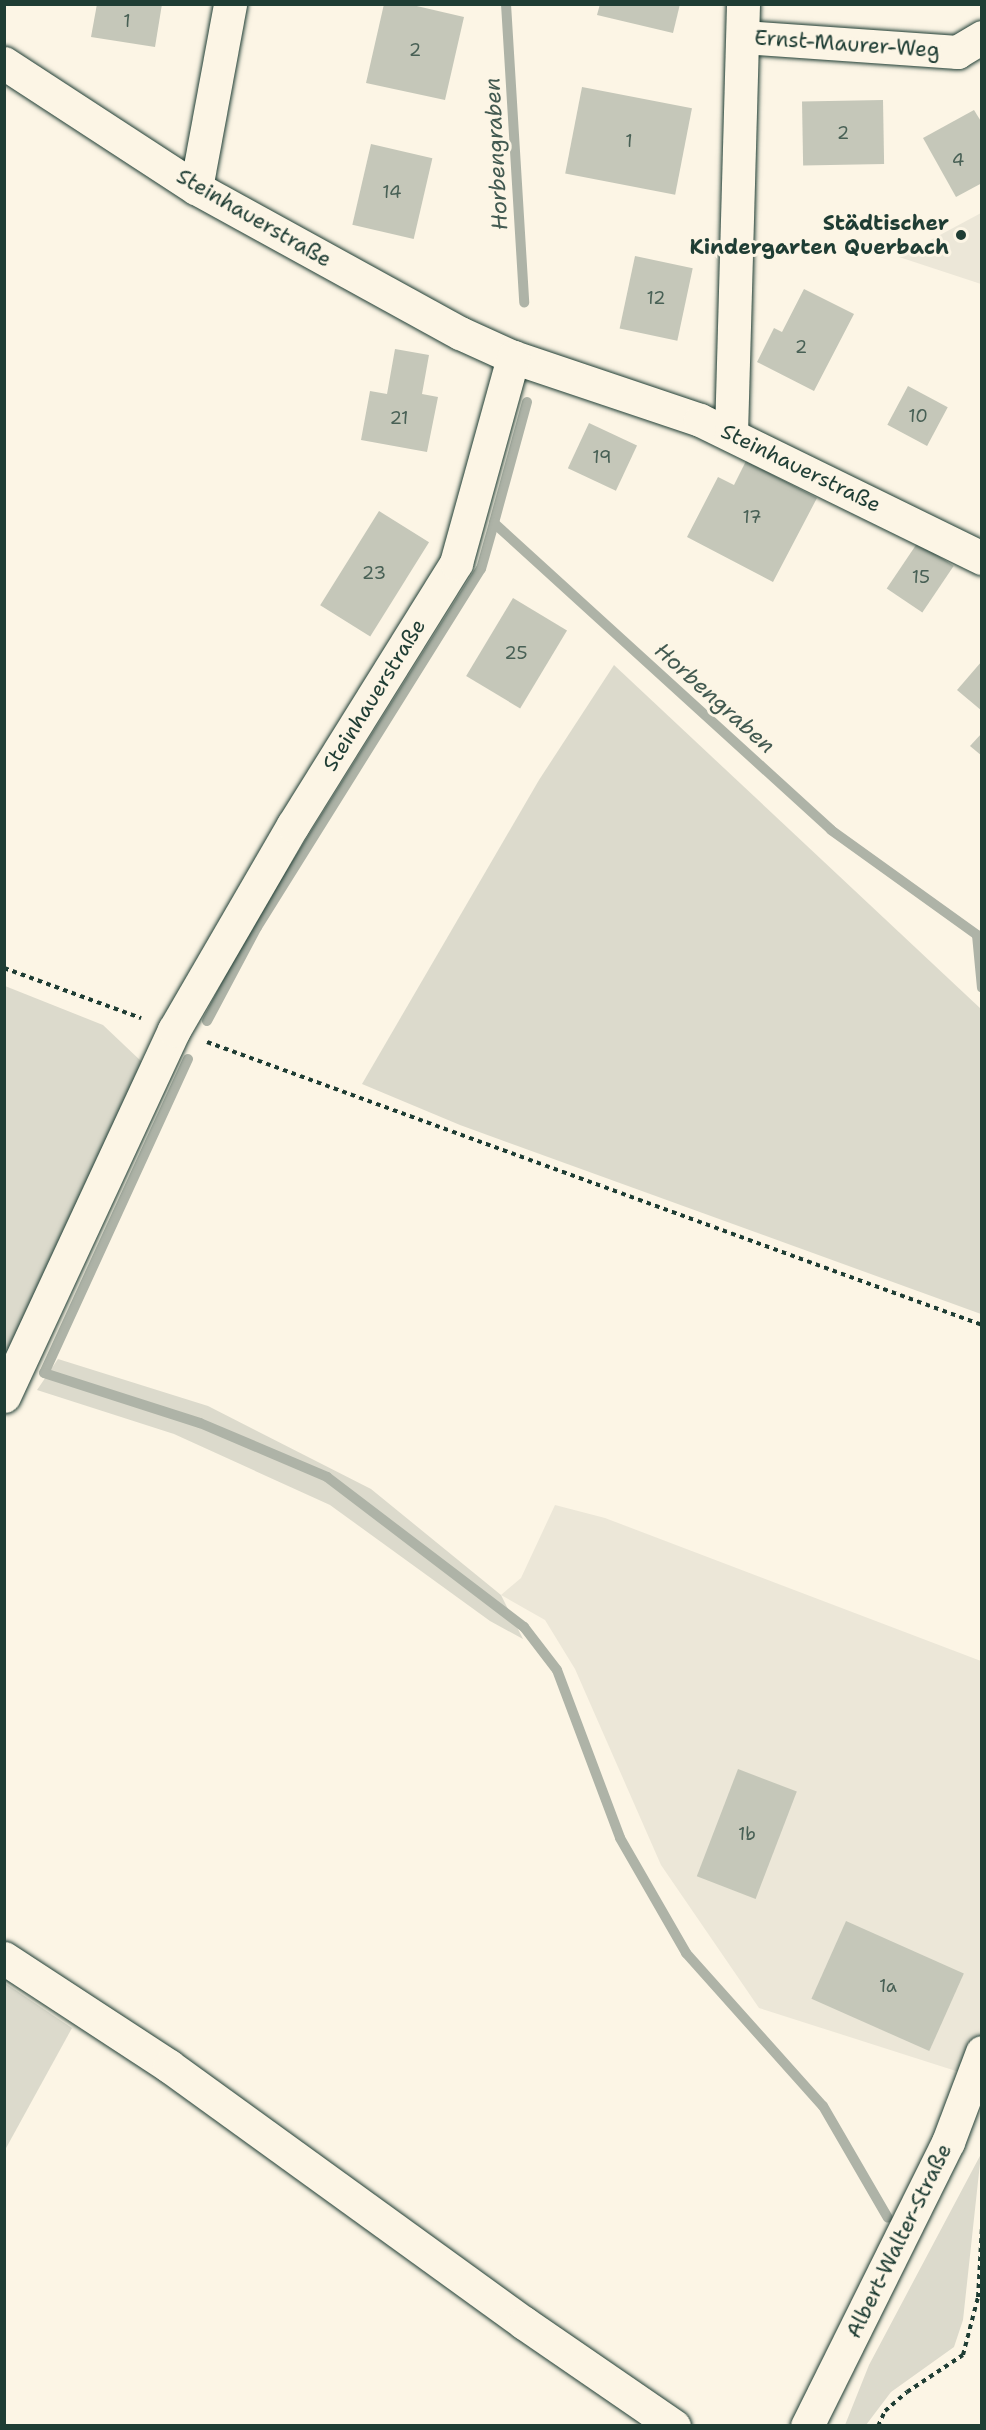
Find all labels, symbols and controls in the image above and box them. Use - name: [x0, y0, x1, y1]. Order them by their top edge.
- house number: 1: [123, 10, 131, 32]
- street label: Ernst-Maurer-Weg: [753, 25, 941, 63]
- house number: 2: [409, 39, 421, 61]
- water label: Horbengraben: [479, 77, 513, 231]
- house number: 2: [837, 122, 849, 144]
- house number: 1: [625, 130, 633, 152]
- house number: 4: [952, 149, 964, 171]
- street label: Steinhauerstraße: [172, 163, 336, 273]
- house number: 14: [382, 181, 402, 203]
- place label: Städtischer Kindergarten Querbach: [690, 210, 949, 260]
- marker: Städtischer Kindergarten Querbach: [954, 228, 968, 242]
- house number: 12: [646, 287, 666, 309]
- house number: 2: [795, 336, 807, 358]
- house number: 10: [908, 405, 928, 427]
- house number: 21: [389, 407, 409, 429]
- street label: Steinhauerstraße: [717, 418, 885, 518]
- house number: 19: [592, 446, 612, 468]
- house number: 17: [742, 506, 762, 528]
- house number: 23: [362, 562, 386, 584]
- house number: 15: [912, 566, 930, 588]
- street label: Steinhauerstraße: [317, 614, 431, 776]
- water label: Horbengraben: [649, 637, 781, 759]
- house number: 25: [504, 642, 528, 664]
- house number: 1b: [738, 1823, 756, 1845]
- house number: 1a: [879, 1975, 897, 1997]
- street label: Albert-Walter-Straße: [841, 2140, 957, 2342]

